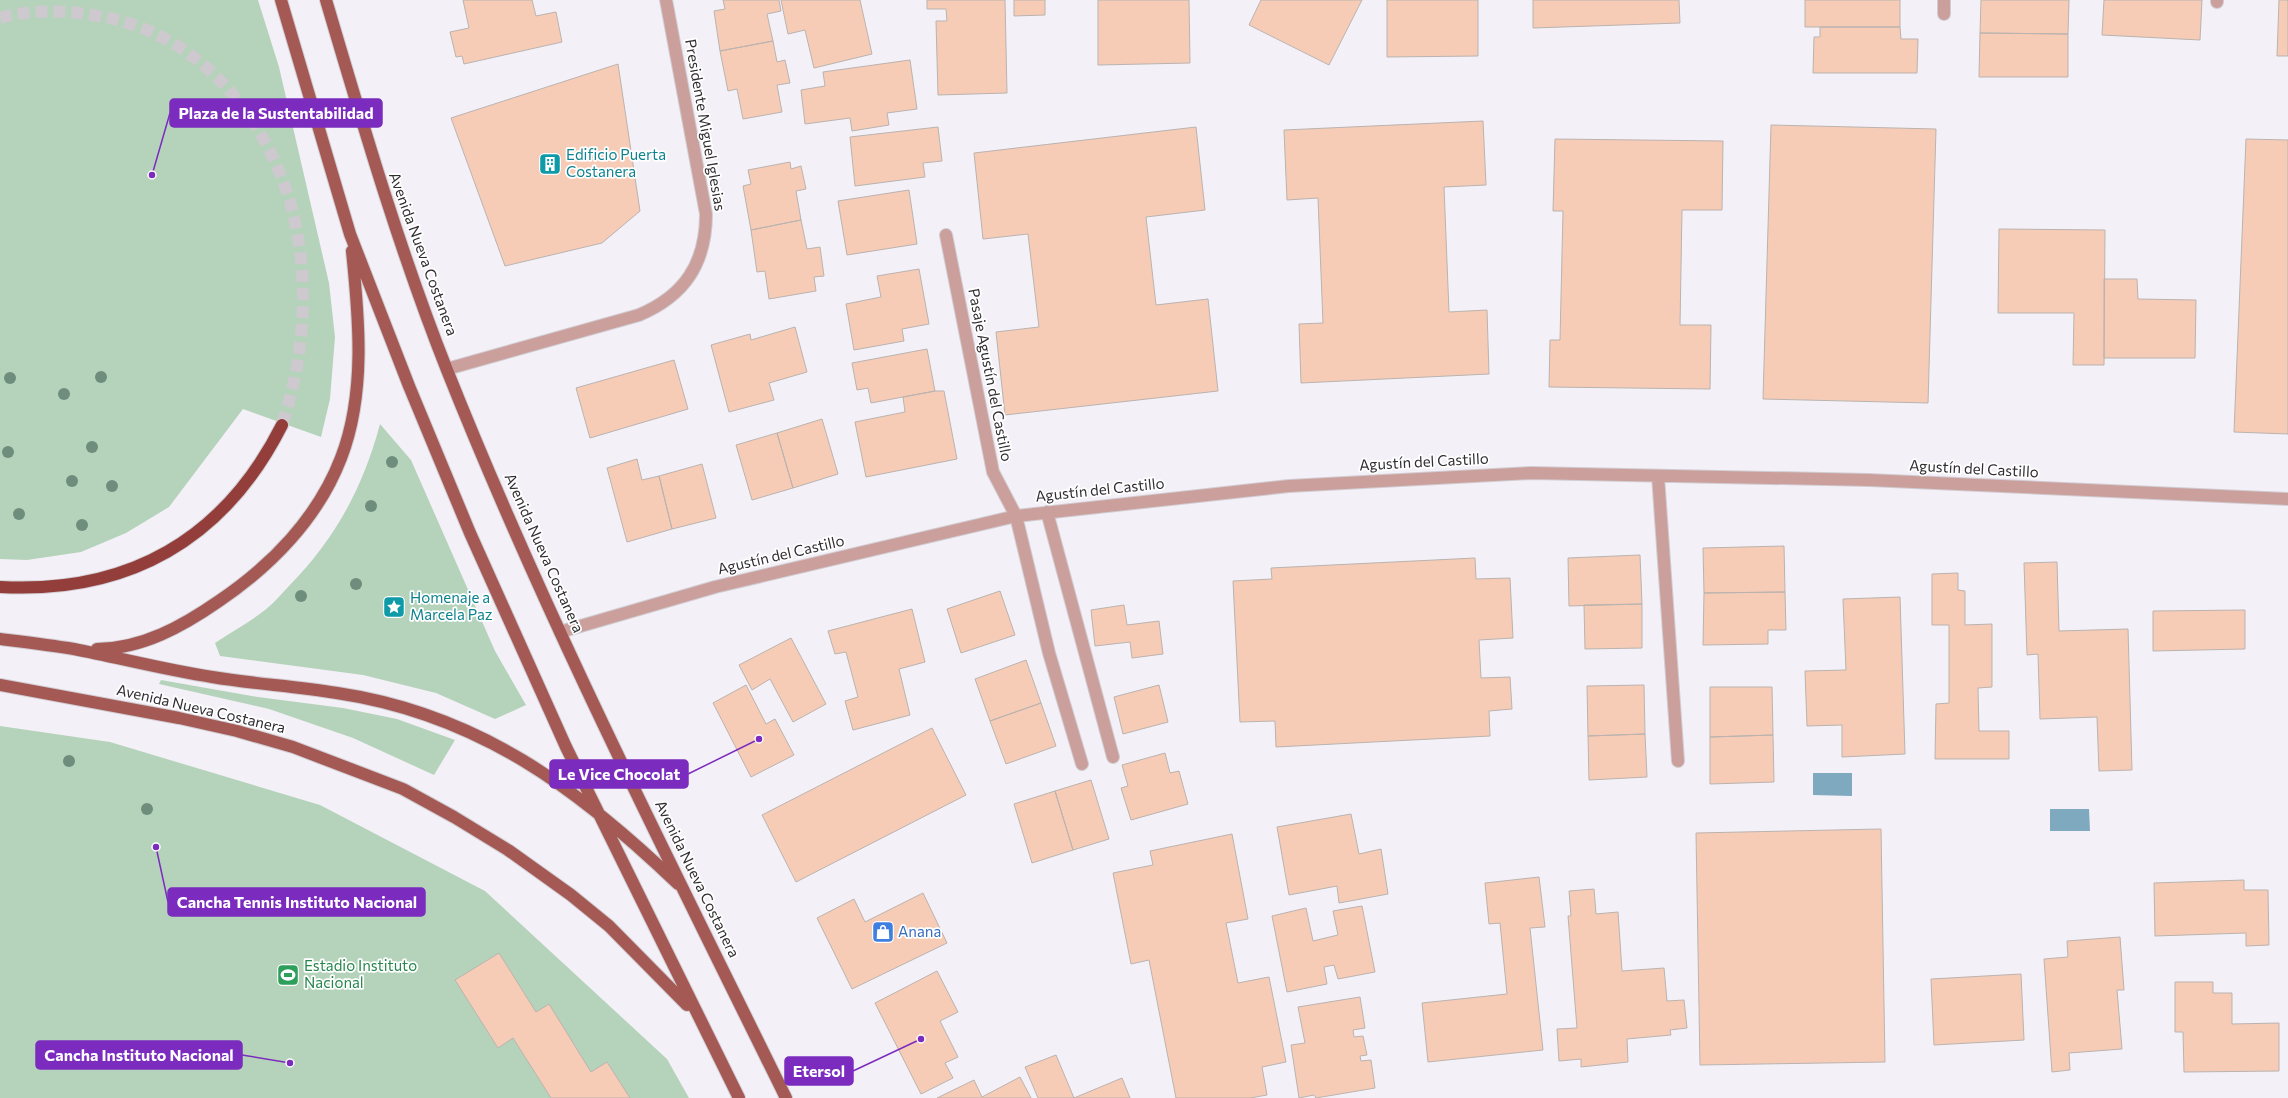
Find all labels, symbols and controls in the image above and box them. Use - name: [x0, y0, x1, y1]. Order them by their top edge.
- street label: Presidente Miguel Iglesias: [682, 37, 730, 212]
- callout: Plaza de la Sustentabilidad: [170, 99, 382, 127]
- text: Plaza de la Sustentabilidad: [178, 103, 374, 122]
- place label: Edificio Puerta Costanera: [566, 145, 666, 180]
- building icon: Edificio Puerta Costanera: [537, 151, 563, 177]
- street label: Avenida Nueva Costanera: [386, 169, 462, 338]
- street label: Pasaje Agustín del Castillo: [965, 287, 1017, 463]
- street label: Agustín del Castillo: [1359, 449, 1489, 473]
- street label: Agustín del Castillo: [1909, 456, 2039, 480]
- street label: Avenida Nueva Costanera: [502, 470, 588, 635]
- street label: Agustín del Castillo: [1035, 473, 1165, 505]
- street label: Agustín del Castillo: [716, 531, 846, 577]
- place label: Homenaje a Marcela Paz: [410, 588, 492, 623]
- place icon: Homenaje a Marcela Paz: [381, 594, 407, 620]
- street label: Avenida Nueva Costanera: [115, 680, 287, 736]
- callout: Le Vice Chocolat: [550, 760, 688, 788]
- text: Le Vice Chocolat: [558, 764, 680, 783]
- street label: Avenida Nueva Costanera: [652, 797, 744, 960]
- callout: Cancha Tennis Instituto Nacional: [168, 888, 425, 916]
- text: Cancha Tennis Instituto Nacional: [177, 892, 417, 911]
- shop icon: Anana: [870, 919, 896, 945]
- place label: Anana: [898, 922, 941, 940]
- place label: Estadio Instituto Nacional: [304, 956, 417, 991]
- sports icon: Estadio Instituto Nacional: [275, 962, 301, 988]
- callout: Cancha Instituto Nacional: [36, 1041, 242, 1069]
- text: Cancha Instituto Nacional: [44, 1045, 234, 1064]
- callout: Etersol: [785, 1057, 853, 1085]
- text: Etersol: [793, 1061, 845, 1080]

